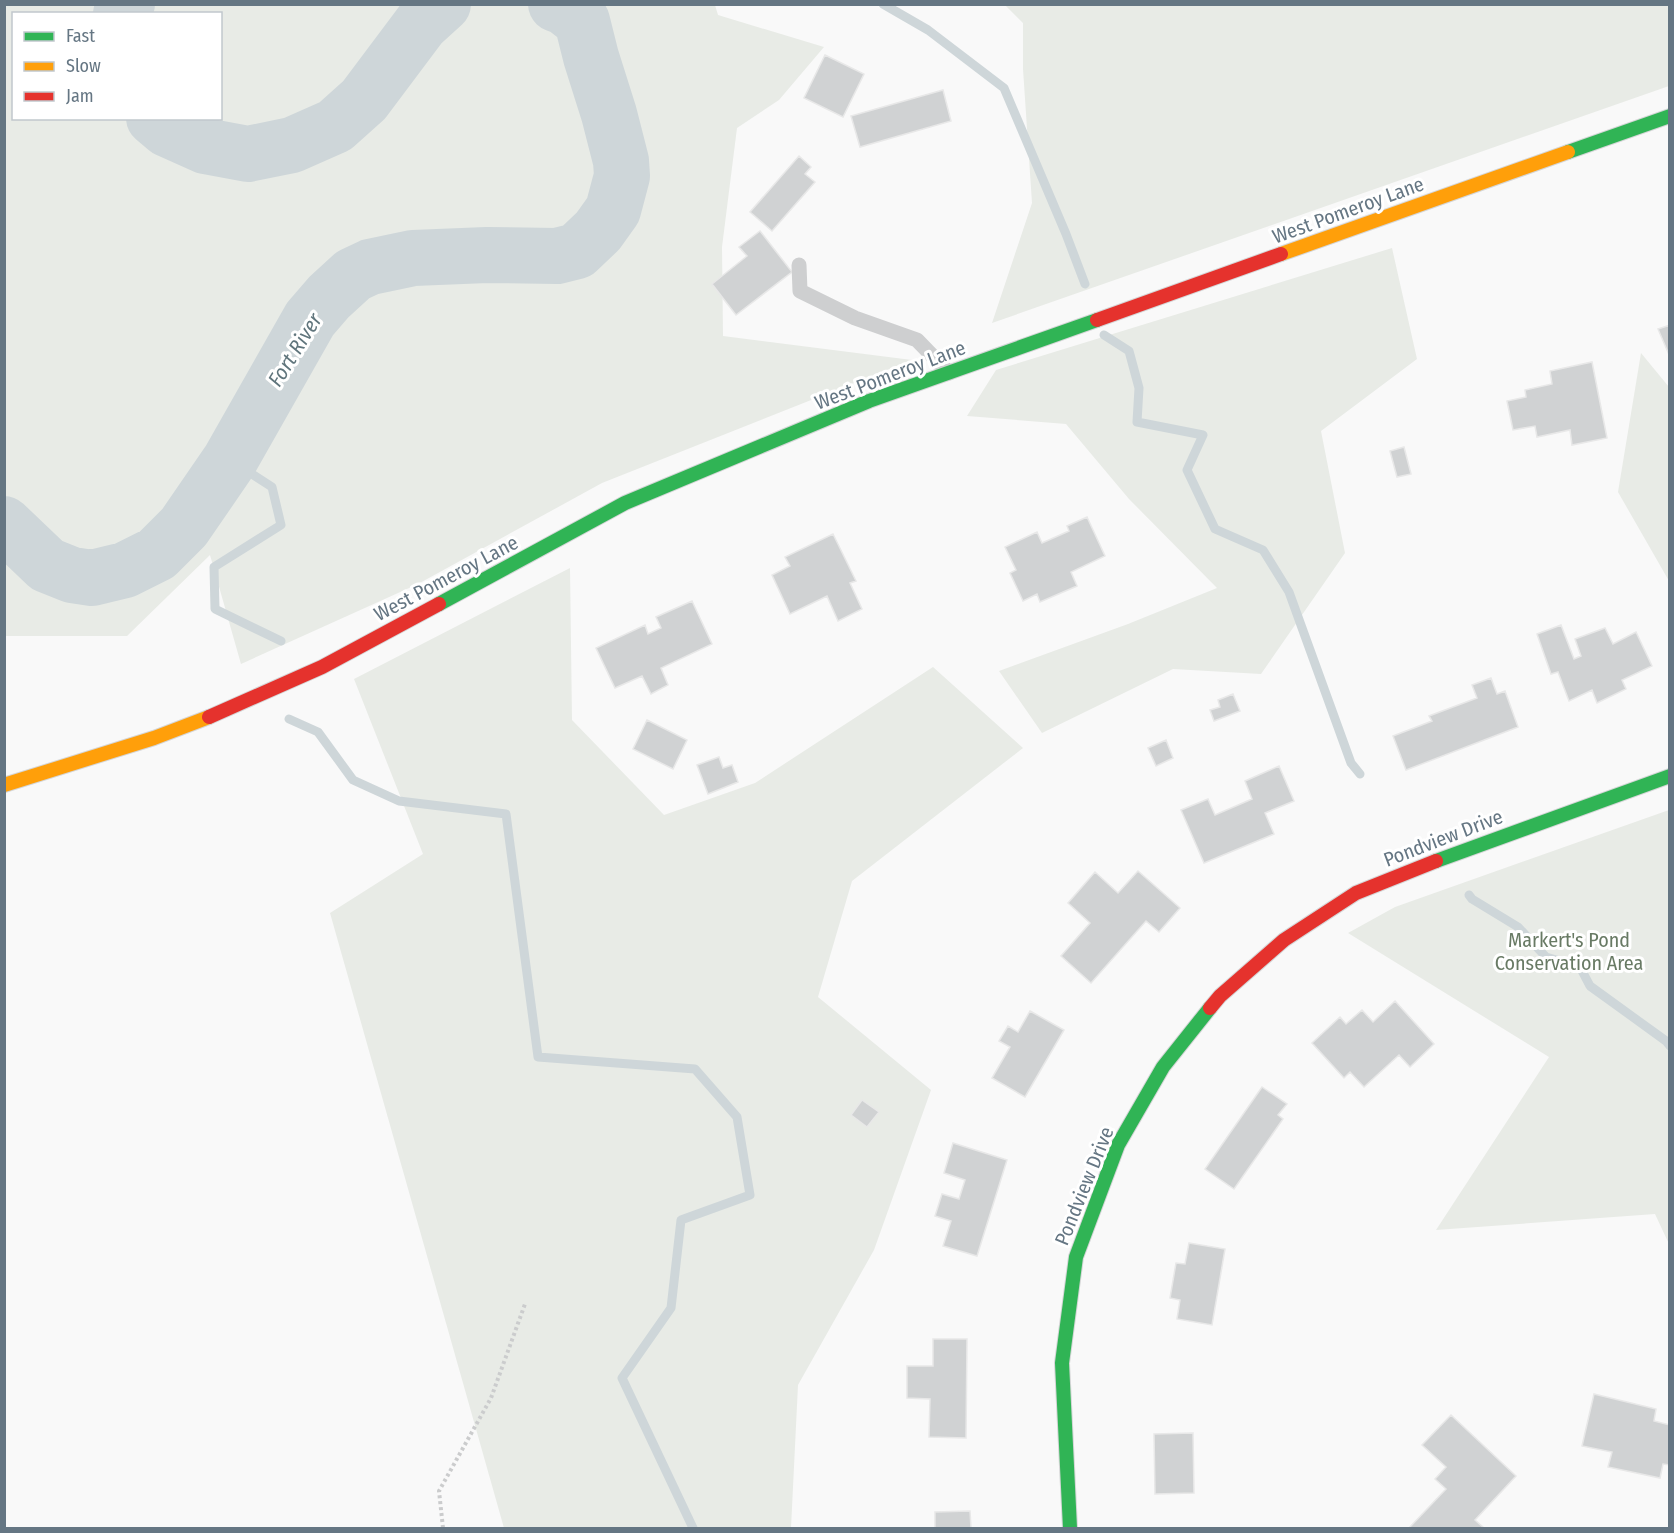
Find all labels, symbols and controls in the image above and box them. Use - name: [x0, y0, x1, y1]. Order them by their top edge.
- legend: [12, 12, 222, 120]
- text: Fast: [66, 25, 95, 47]
- text: Slow: [66, 55, 101, 77]
- text: Jam: [66, 85, 94, 107]
- street label: West Pomeroy Lane: [1269, 171, 1427, 249]
- water label: Fort River: [262, 308, 328, 391]
- street label: West Pomeroy Lane: [811, 335, 969, 415]
- street label: West Pomeroy Lane: [370, 530, 522, 626]
- street label: Pondview Drive: [1380, 804, 1506, 872]
- park label: Markert's Pond Conservation Area: [1495, 928, 1643, 975]
- street label: Pondview Drive: [1049, 1123, 1119, 1249]

